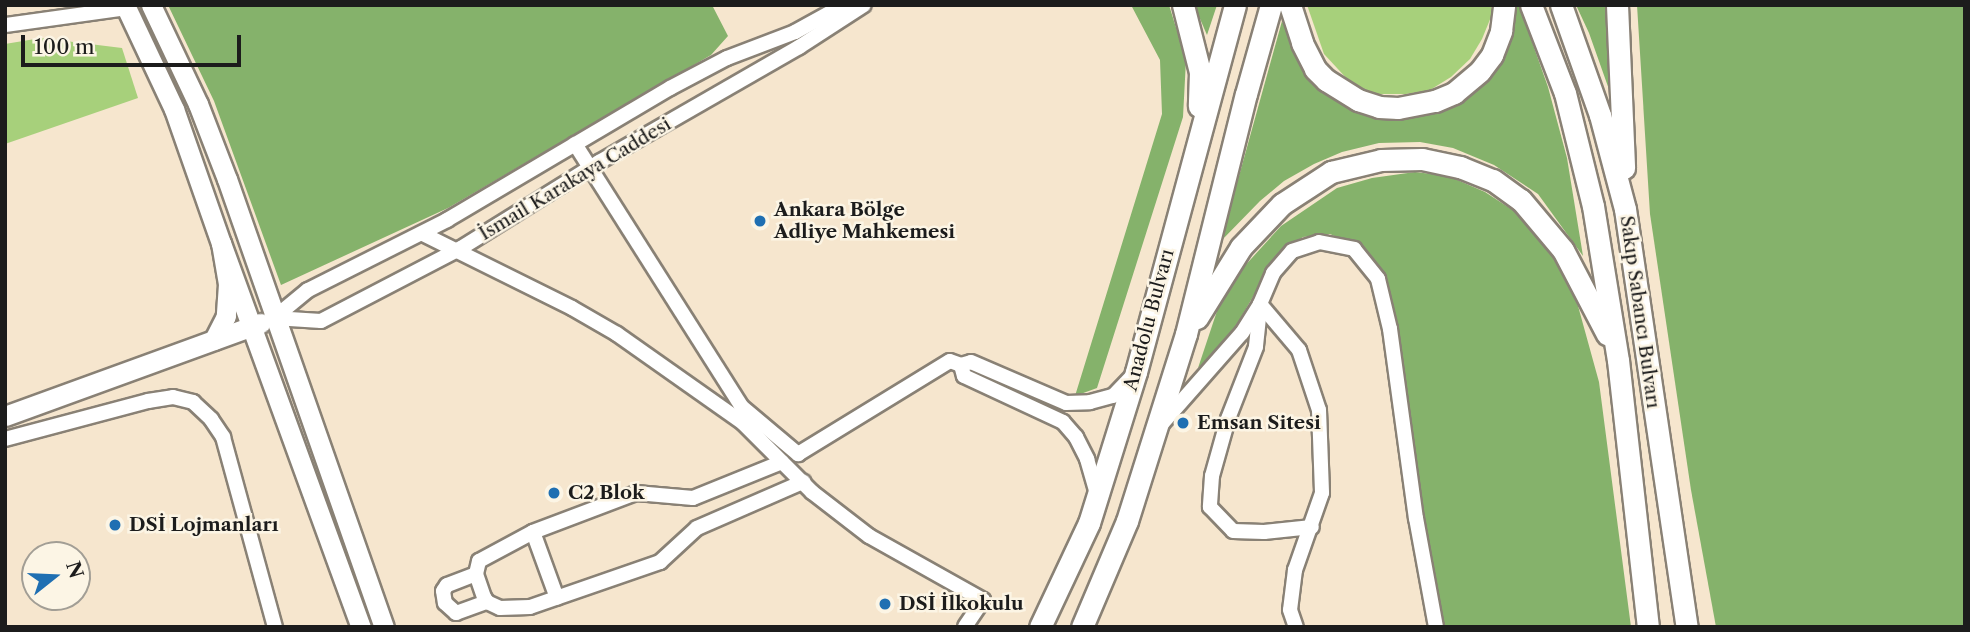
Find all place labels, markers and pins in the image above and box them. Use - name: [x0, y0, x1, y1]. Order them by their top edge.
- place label: Ankara Bölge Adliye Mahkemesi: [774, 199, 955, 243]
- marker: Ankara Bölge Adliye Mahkemesi: [752, 213, 768, 229]
- place label: Emsan Sitesi: [1197, 412, 1321, 434]
- marker: Emsan Sitesi: [1175, 415, 1191, 431]
- place label: C2 Blok: [568, 482, 645, 504]
- marker: C2 Blok: [546, 485, 562, 501]
- place label: DSİ Lojmanları: [129, 514, 279, 536]
- marker: DSİ Lojmanları: [107, 517, 123, 533]
- place label: DSİ İlkokulu: [899, 593, 1024, 615]
- marker: DSİ İlkokulu: [877, 596, 893, 612]

